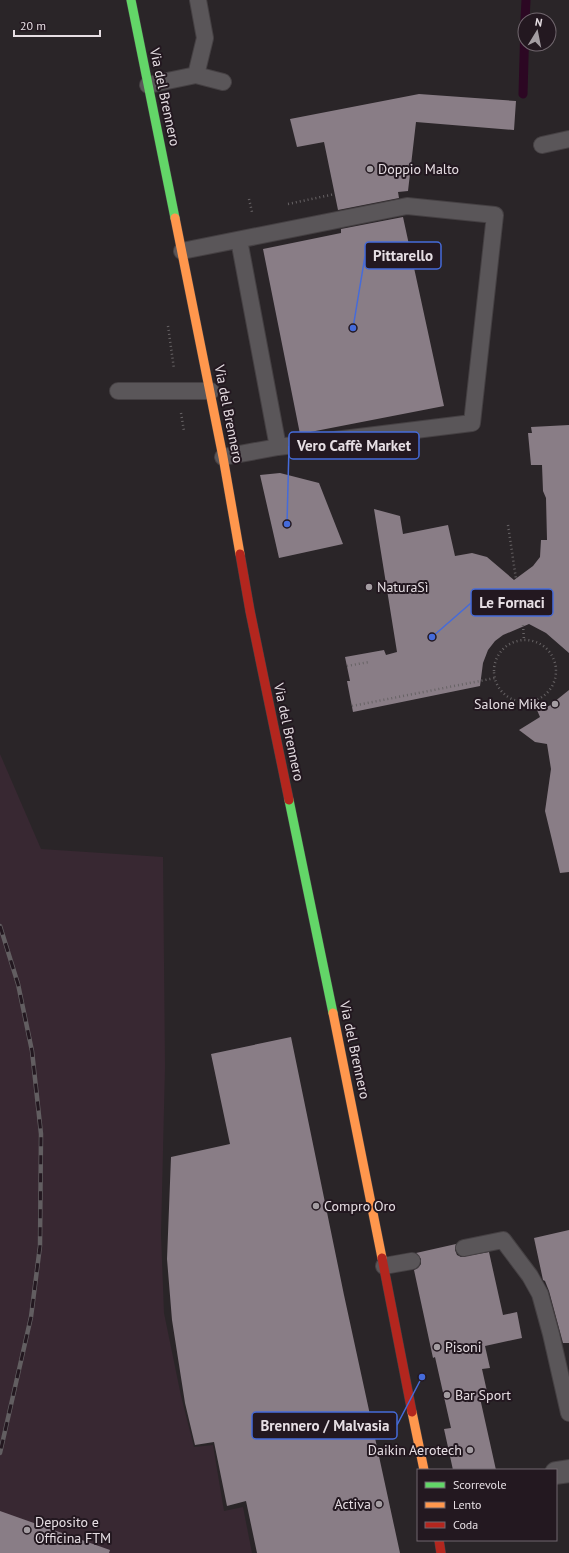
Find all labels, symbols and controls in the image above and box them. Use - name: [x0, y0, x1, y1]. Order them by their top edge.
- scale bar: [14, 12, 100, 38]
- north arrow: [517, 12, 557, 52]
- text: N: [534, 15, 544, 30]
- text: 20 m: [20, 18, 46, 33]
- street label: Via del Brennero: [146, 45, 184, 148]
- place label: Doppio Malto: [378, 160, 459, 178]
- marker: Doppio Malto: [365, 164, 375, 174]
- callout: Pittarello: [365, 242, 441, 269]
- text: Pittarello: [373, 246, 433, 265]
- street label: Via del Brennero: [210, 362, 247, 465]
- callout: Vero Caffè Market: [289, 432, 419, 459]
- text: Vero Caffè Market: [296, 436, 412, 455]
- place label: NaturaSì: [377, 578, 429, 596]
- marker: NaturaSì: [364, 582, 374, 592]
- callout: Le Fornaci: [471, 589, 553, 616]
- text: Le Fornaci: [479, 593, 545, 612]
- street label: Via del Brennero: [270, 680, 308, 783]
- place label: Salone Mike: [474, 695, 547, 713]
- marker: Salone Mike: [550, 699, 560, 709]
- street label: Via del Brennero: [336, 998, 374, 1101]
- place label: Compro Oro: [324, 1197, 396, 1215]
- marker: Compro Oro: [311, 1201, 321, 1211]
- place label: Pisoni: [445, 1338, 481, 1356]
- marker: Pisoni: [432, 1342, 442, 1352]
- place label: Bar Sport: [455, 1386, 511, 1404]
- marker: Bar Sport: [442, 1390, 452, 1400]
- callout: Brennero / Malvasia: [252, 1412, 397, 1439]
- text: Brennero / Malvasia: [260, 1416, 390, 1435]
- place label: Daikin Aerotech: [368, 1441, 462, 1459]
- marker: Daikin Aerotech: [465, 1445, 475, 1455]
- legend: [417, 1469, 557, 1541]
- text: Scorrevole: [453, 1477, 507, 1492]
- place label: Activa: [334, 1495, 371, 1513]
- text: Lento: [453, 1497, 482, 1512]
- marker: Activa: [374, 1499, 384, 1509]
- place label: Deposito e Officina FTM: [35, 1513, 111, 1547]
- text: Coda: [453, 1517, 478, 1532]
- marker: Deposito e Officina FTM: [22, 1525, 32, 1535]

